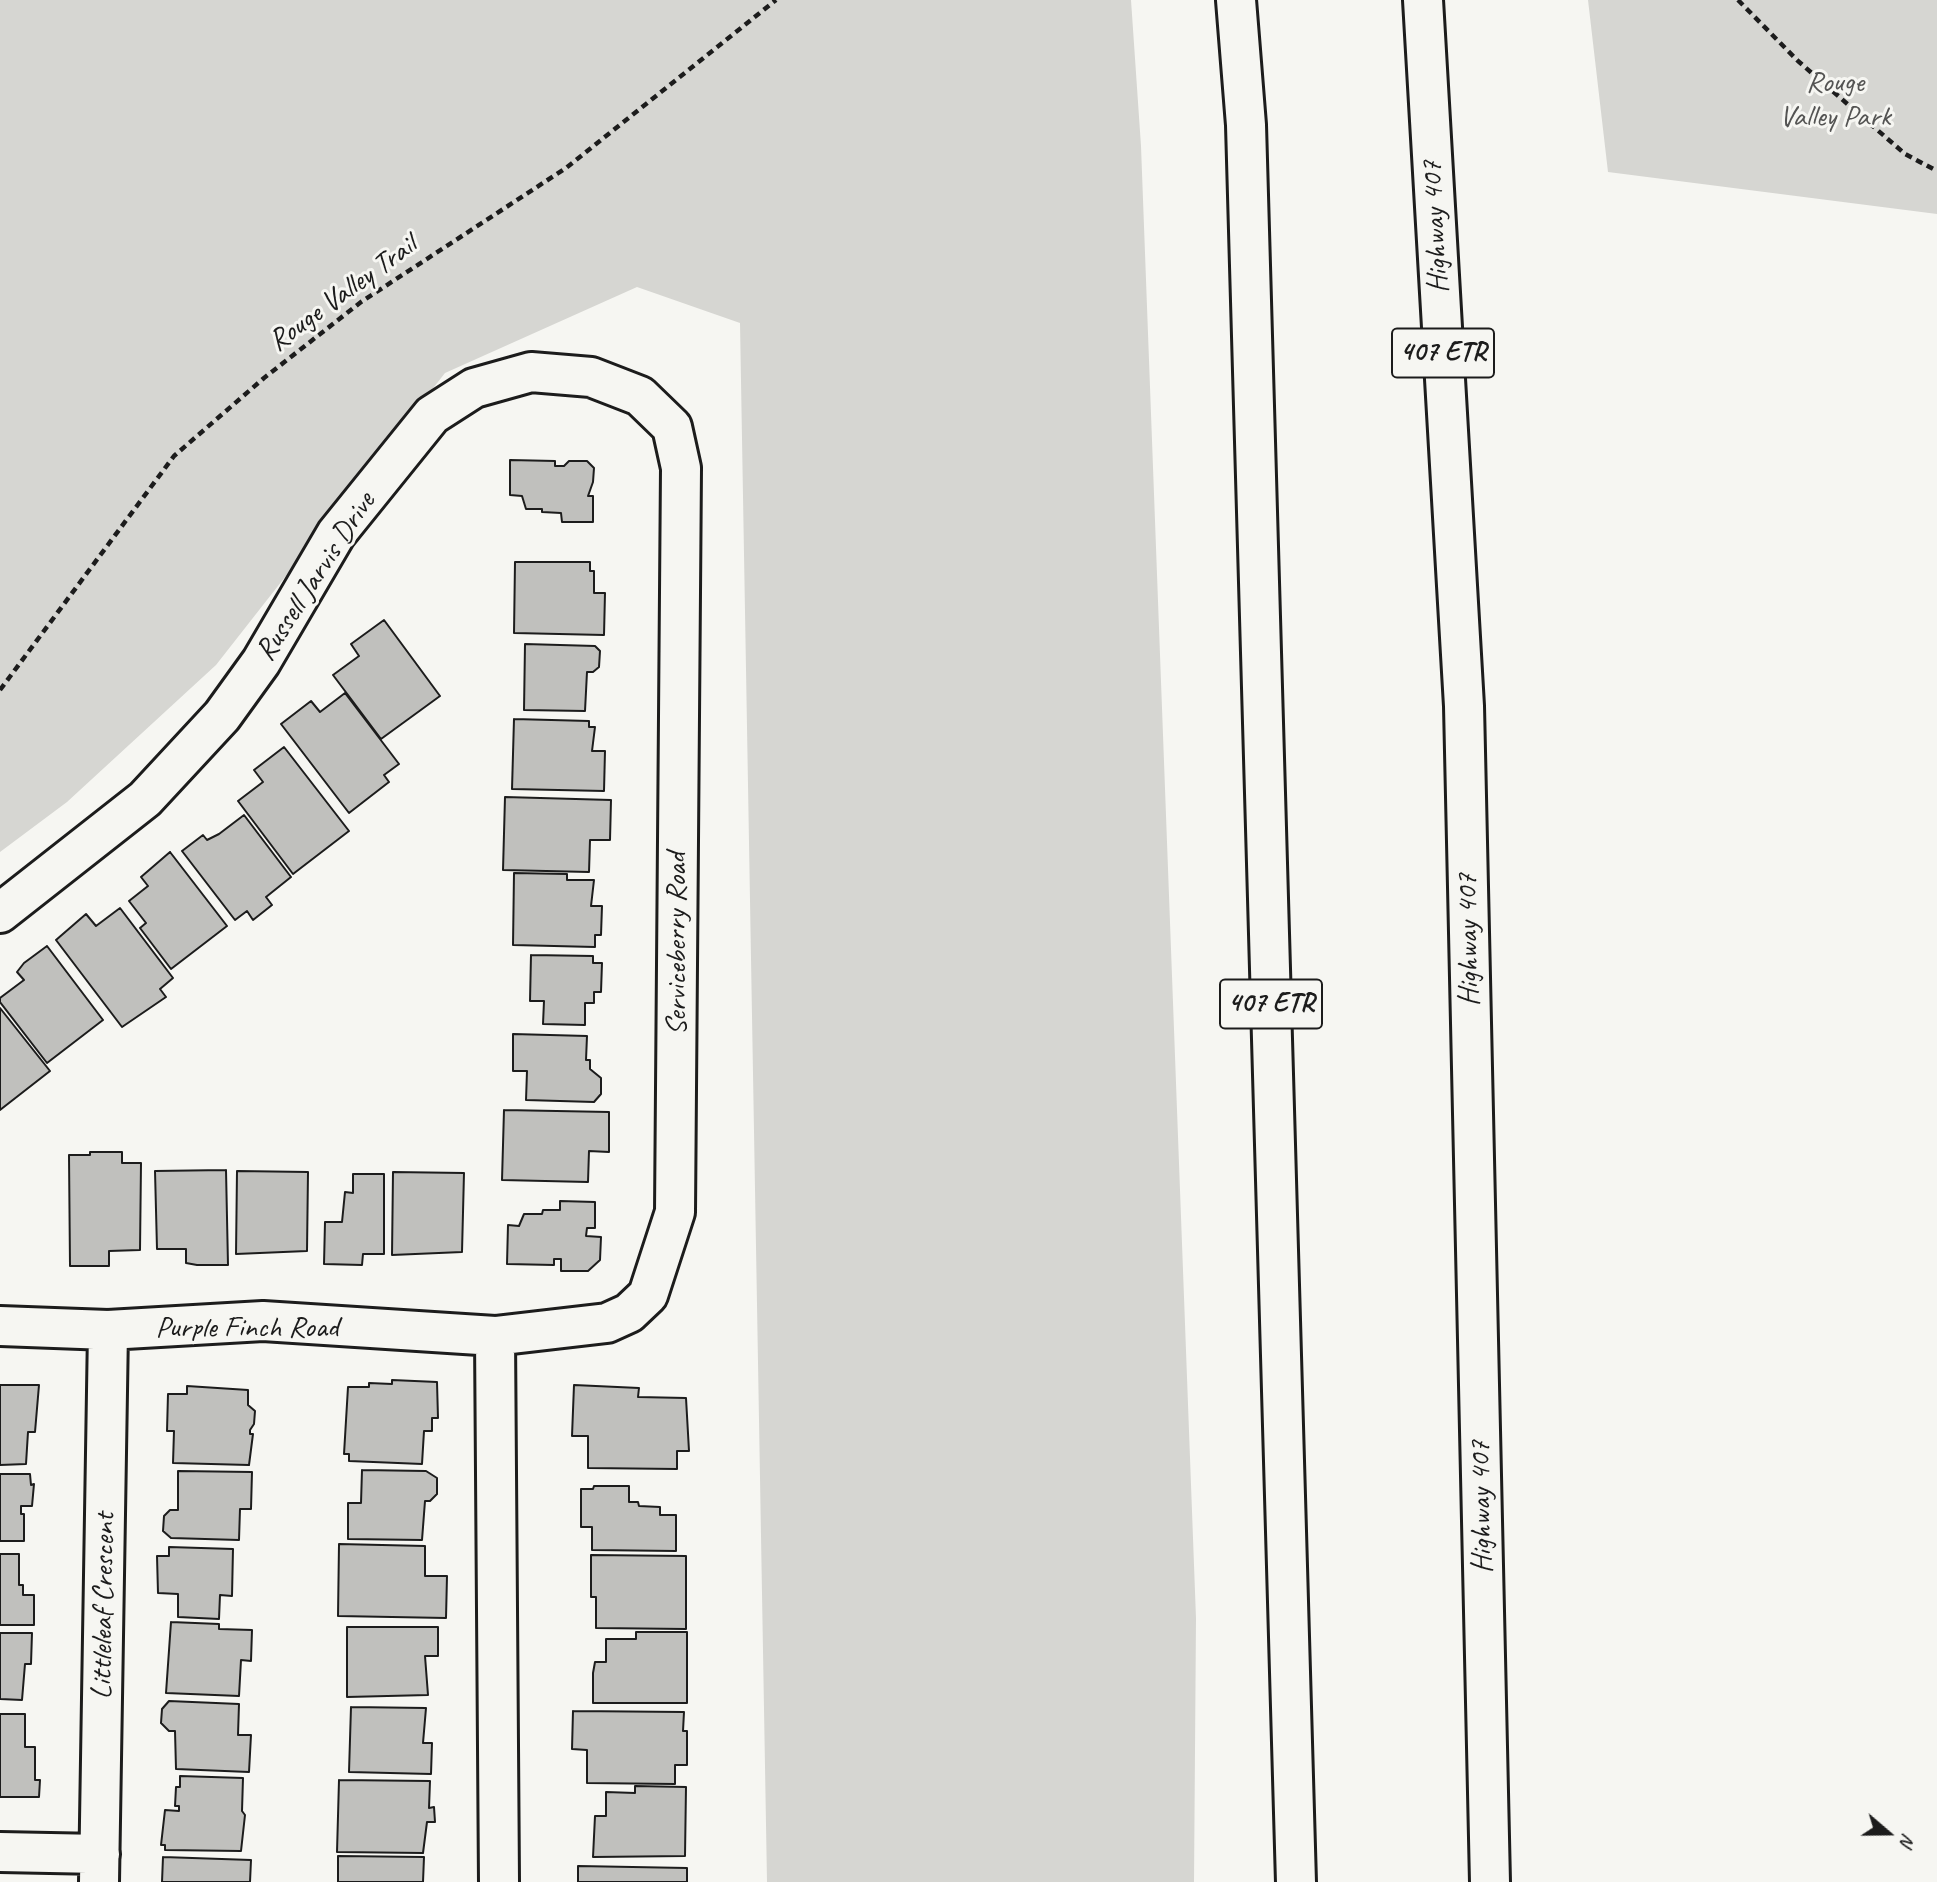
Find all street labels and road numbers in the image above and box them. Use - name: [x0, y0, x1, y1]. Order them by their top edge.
- street label: Highway 407: [1415, 160, 1457, 294]
- street label: Rouge Valley Trail: [262, 228, 424, 360]
- road number: 407 ETR: [1392, 328, 1494, 378]
- street label: Russell Jarvis Drive: [248, 486, 384, 668]
- street label: Serviceberry Road: [659, 852, 695, 1036]
- street label: Highway 407: [1450, 873, 1488, 1007]
- road number: 407 ETR: [1220, 979, 1322, 1028]
- street label: Purple Finch Road: [156, 1310, 338, 1346]
- street label: Highway 407: [1463, 1440, 1501, 1574]
- street label: Littleleaf Crescent: [84, 1512, 124, 1700]

